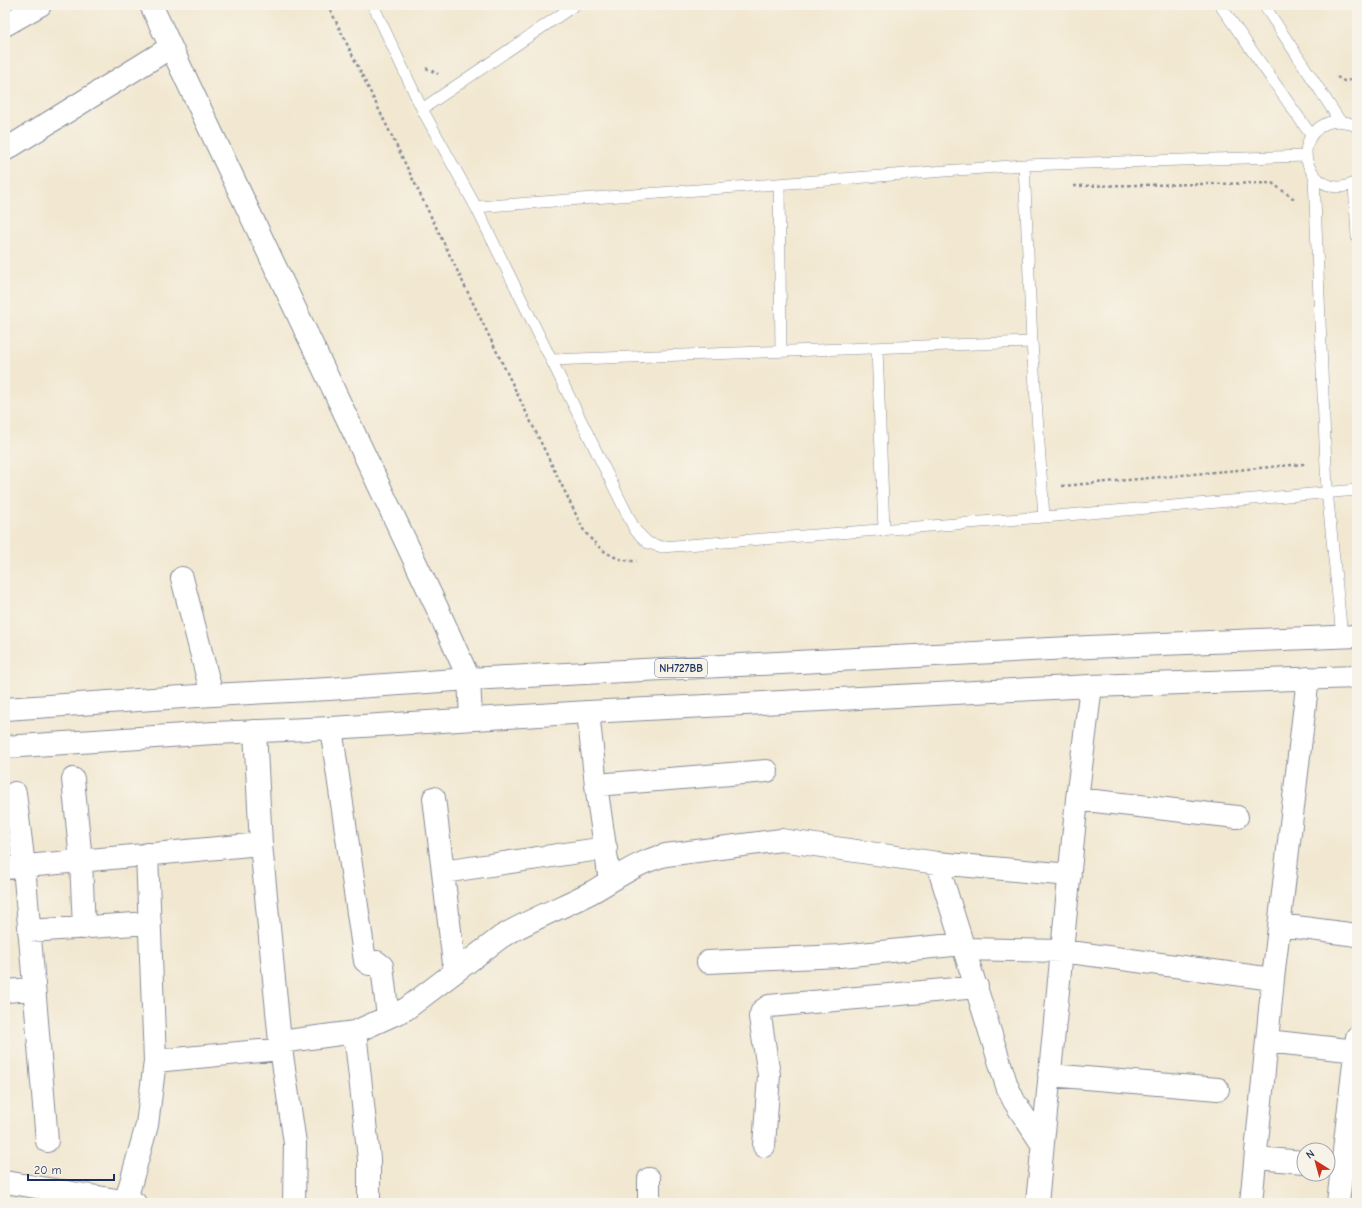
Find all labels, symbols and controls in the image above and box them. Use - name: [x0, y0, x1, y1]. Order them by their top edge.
- road number: NH727BB: [655, 659, 707, 677]
- north arrow: [1296, 1142, 1336, 1182]
- text: N: [1304, 1147, 1317, 1162]
- scale bar: [28, 1156, 114, 1182]
- text: 20 m: [34, 1163, 62, 1177]

